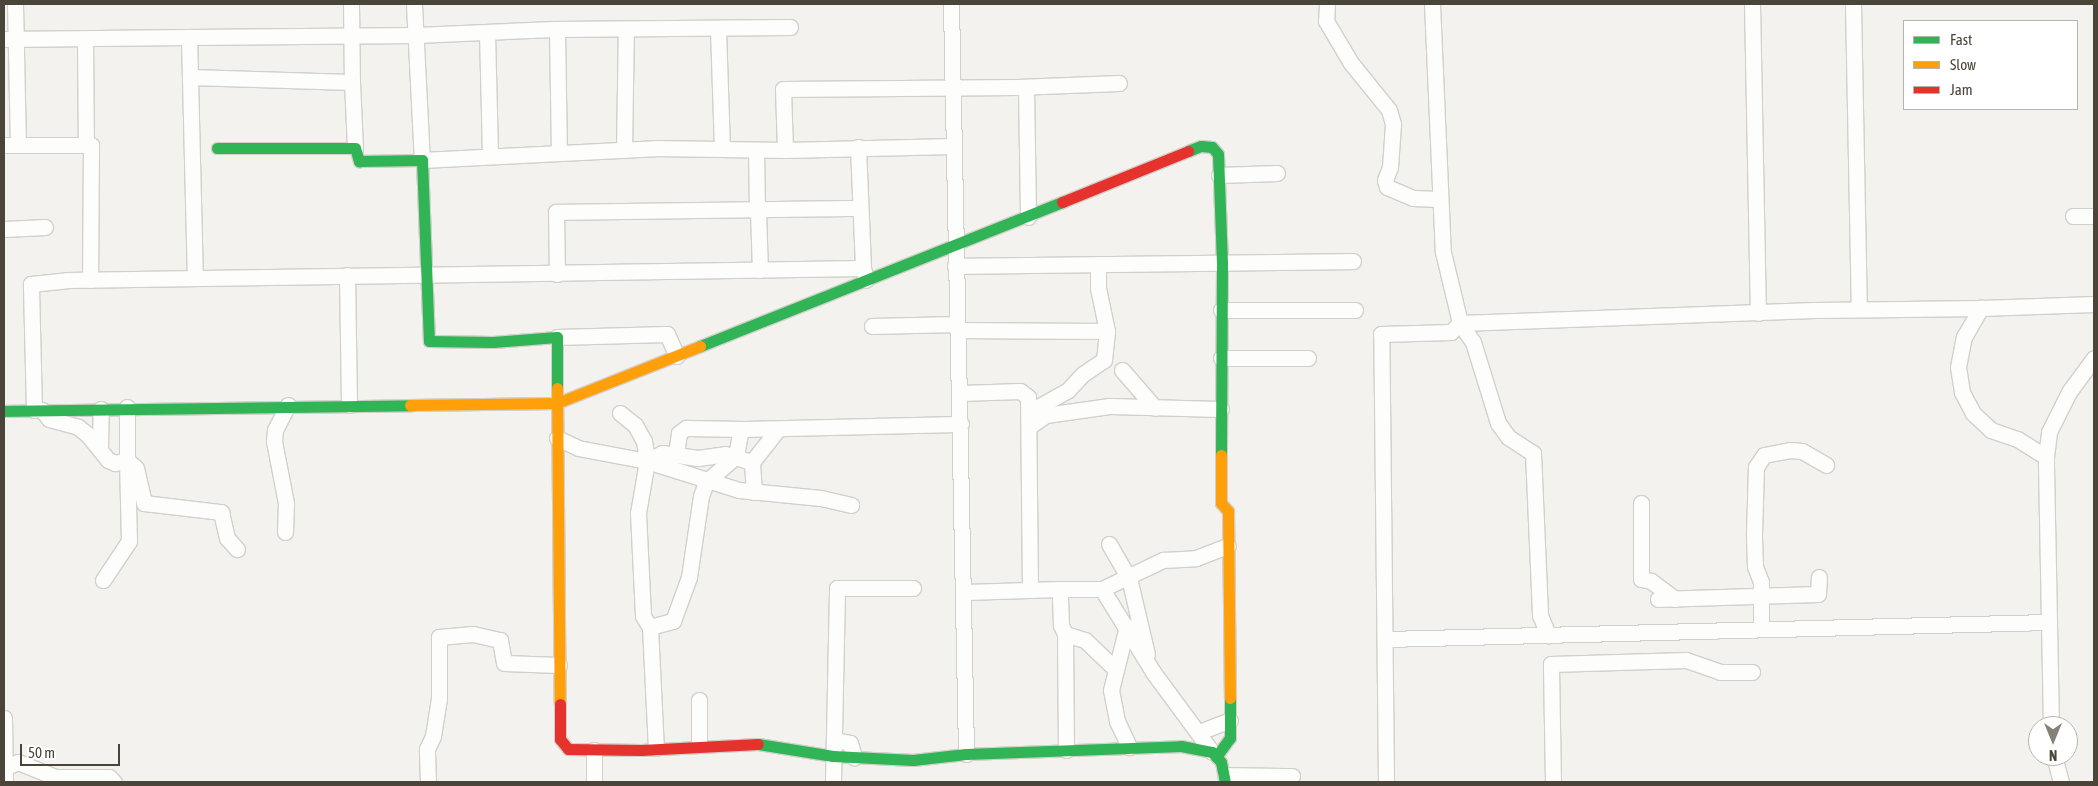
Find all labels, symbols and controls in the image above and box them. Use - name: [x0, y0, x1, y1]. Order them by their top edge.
- legend: [1903, 20, 2078, 110]
- text: Fast: [1950, 31, 1972, 48]
- text: Slow: [1950, 56, 1976, 73]
- text: Jam: [1950, 81, 1973, 98]
- north arrow: [2028, 716, 2078, 766]
- scale bar: [22, 734, 122, 766]
- text: 50 m: [28, 744, 55, 761]
- text: N: [2049, 747, 2057, 763]

